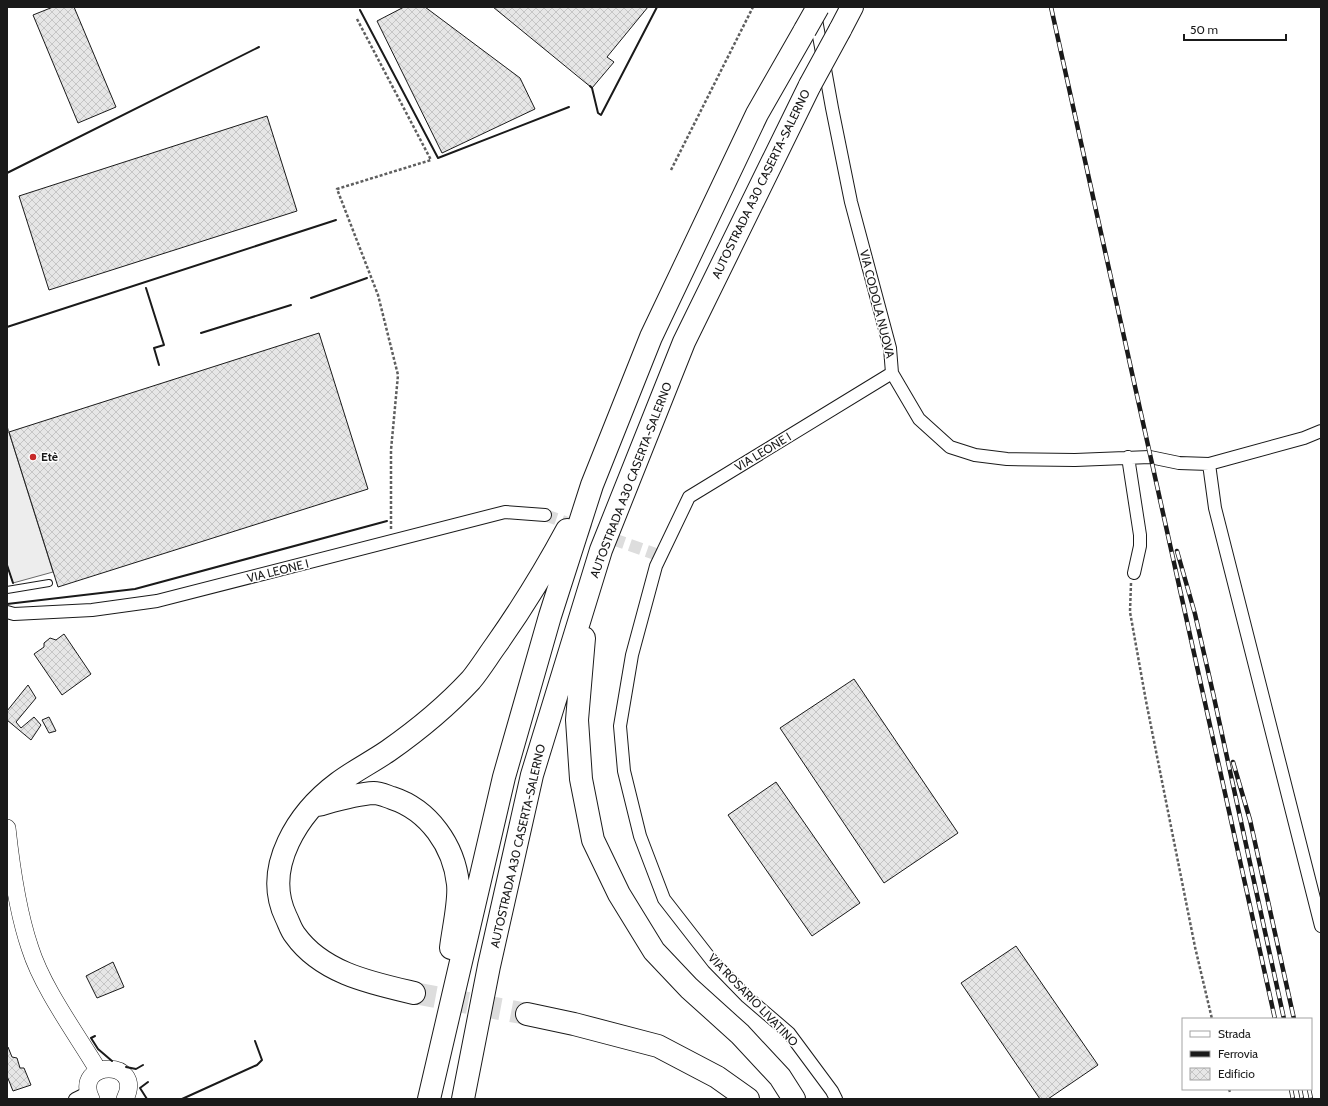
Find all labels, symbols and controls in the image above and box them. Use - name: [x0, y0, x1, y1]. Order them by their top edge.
- scale bar: [1184, 16, 1286, 42]
- text: 50 m: [1190, 22, 1218, 37]
- street label: AUTOSTRADA A30 CASERTA-SALERNO: [708, 87, 813, 281]
- street label: VIA CODOLA NUOVA: [857, 248, 898, 360]
- street label: AUTOSTRADA A30 CASERTA-SALERNO: [586, 380, 675, 580]
- street label: VIA LEONE I: [732, 429, 794, 474]
- place label: Etè: [41, 449, 58, 464]
- marker: Etè: [28, 452, 38, 462]
- street label: VIA LEONE I: [245, 556, 310, 585]
- street label: AUTOSTRADA A30 CASERTA-SALERNO: [487, 743, 548, 949]
- street label: VIA ROSARIO LIVATINO: [705, 950, 802, 1049]
- legend: [1182, 1018, 1312, 1090]
- text: Strada: [1218, 1026, 1251, 1041]
- text: Ferrovia: [1218, 1046, 1258, 1061]
- text: Edificio: [1218, 1066, 1255, 1081]

